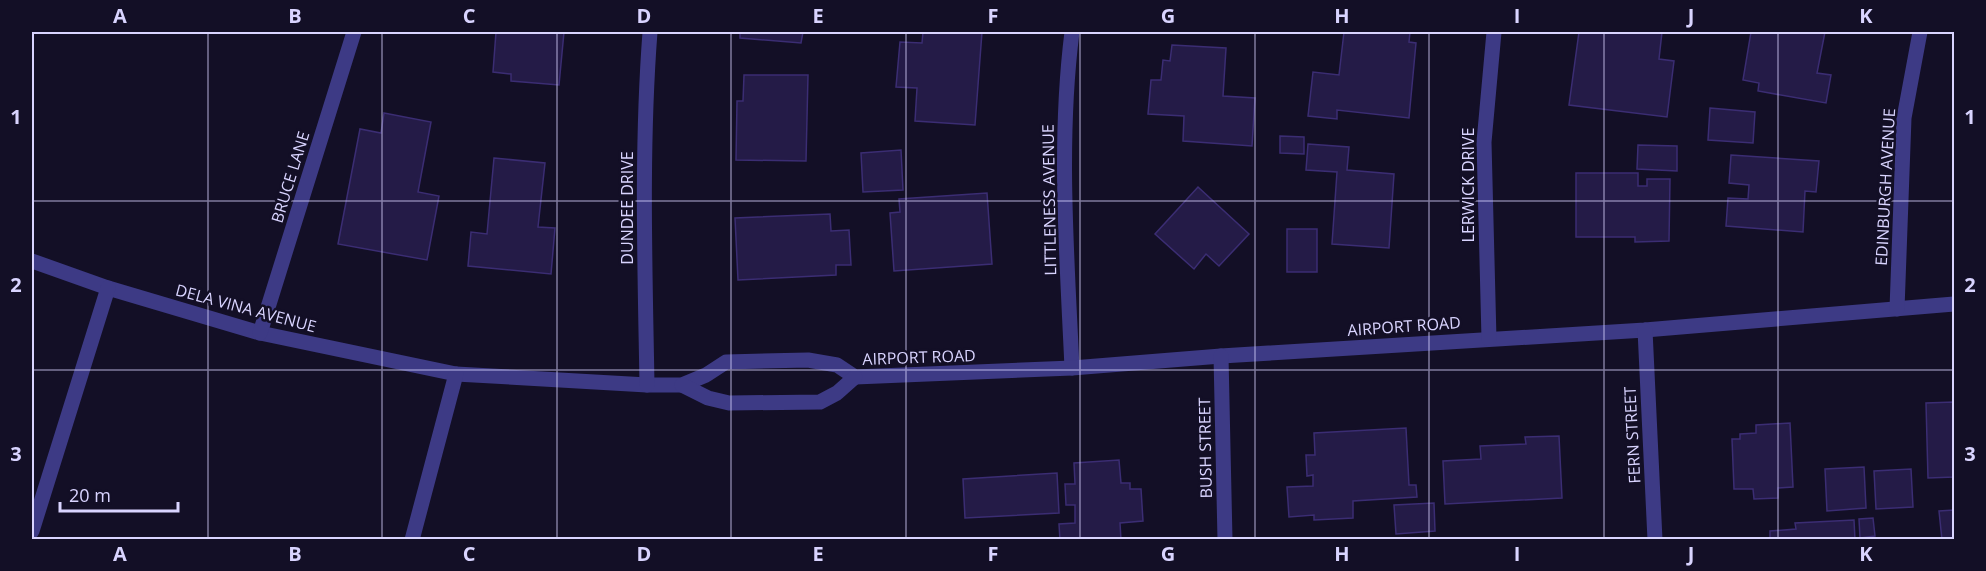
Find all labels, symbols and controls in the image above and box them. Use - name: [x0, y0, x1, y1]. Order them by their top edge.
- text: A: [113, 2, 127, 29]
- text: B: [288, 2, 302, 29]
- text: C: [463, 2, 476, 29]
- text: D: [637, 2, 651, 29]
- text: E: [812, 2, 824, 29]
- text: F: [988, 2, 998, 29]
- text: G: [1161, 2, 1175, 29]
- text: H: [1334, 2, 1350, 29]
- text: I: [1514, 2, 1520, 29]
- text: J: [1686, 2, 1694, 29]
- text: K: [1859, 2, 1873, 29]
- text: 1: [10, 103, 22, 130]
- text: 1: [1964, 103, 1976, 130]
- street label: EDINBURGH AVENUE: [1870, 108, 1900, 266]
- street label: LITTLENESS AVENUE: [1037, 124, 1061, 276]
- street label: LERWICK DRIVE: [1457, 128, 1479, 242]
- street label: BRUCE LANE: [266, 129, 314, 225]
- street label: DUNDEE DRIVE: [616, 151, 638, 265]
- text: 2: [10, 271, 22, 298]
- text: 2: [1964, 271, 1976, 298]
- street label: DELA VINA AVENUE: [173, 279, 319, 337]
- street label: AIRPORT ROAD: [1347, 311, 1461, 341]
- street label: AIRPORT ROAD: [862, 344, 976, 370]
- street label: FERN STREET: [1618, 386, 1646, 484]
- street label: BUSH STREET: [1193, 397, 1217, 499]
- text: 3: [10, 440, 22, 467]
- text: 3: [1964, 440, 1976, 467]
- scale bar: [60, 475, 178, 513]
- text: 20 m: [69, 483, 111, 507]
- text: A: [113, 540, 127, 567]
- text: B: [288, 540, 302, 567]
- text: C: [463, 540, 476, 567]
- text: D: [637, 540, 651, 567]
- text: E: [812, 540, 824, 567]
- text: F: [988, 540, 998, 567]
- text: G: [1161, 540, 1175, 567]
- text: H: [1334, 540, 1350, 567]
- text: I: [1514, 540, 1520, 567]
- text: J: [1686, 540, 1694, 567]
- text: K: [1859, 540, 1873, 567]

